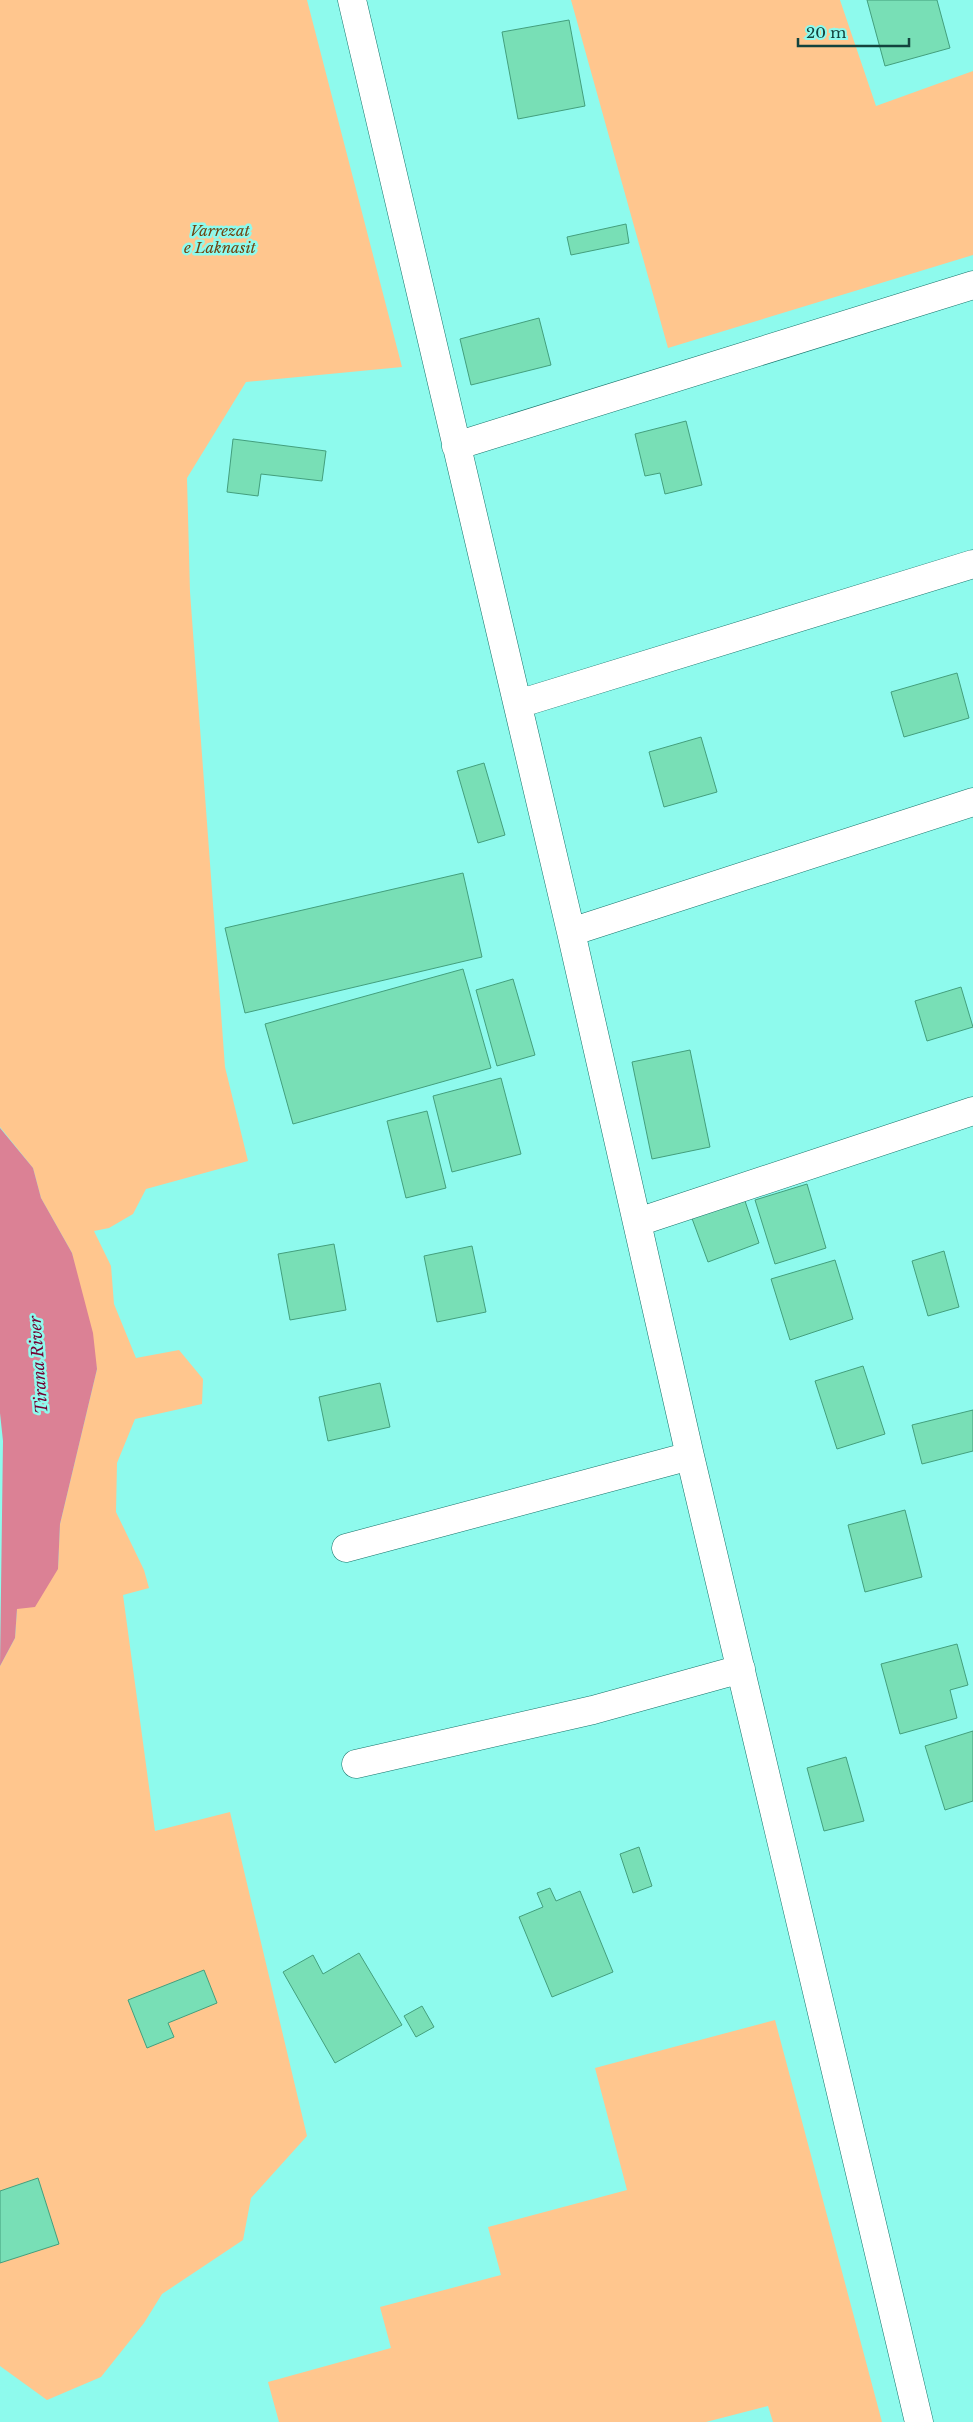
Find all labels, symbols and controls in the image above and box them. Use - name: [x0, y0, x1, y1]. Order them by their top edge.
- scale bar: [798, 15, 909, 47]
- text: 20 m: [806, 23, 846, 42]
- park label: Varrezat e Laknasit: [184, 221, 257, 257]
- water label: Tirana River: [25, 1315, 51, 1415]

